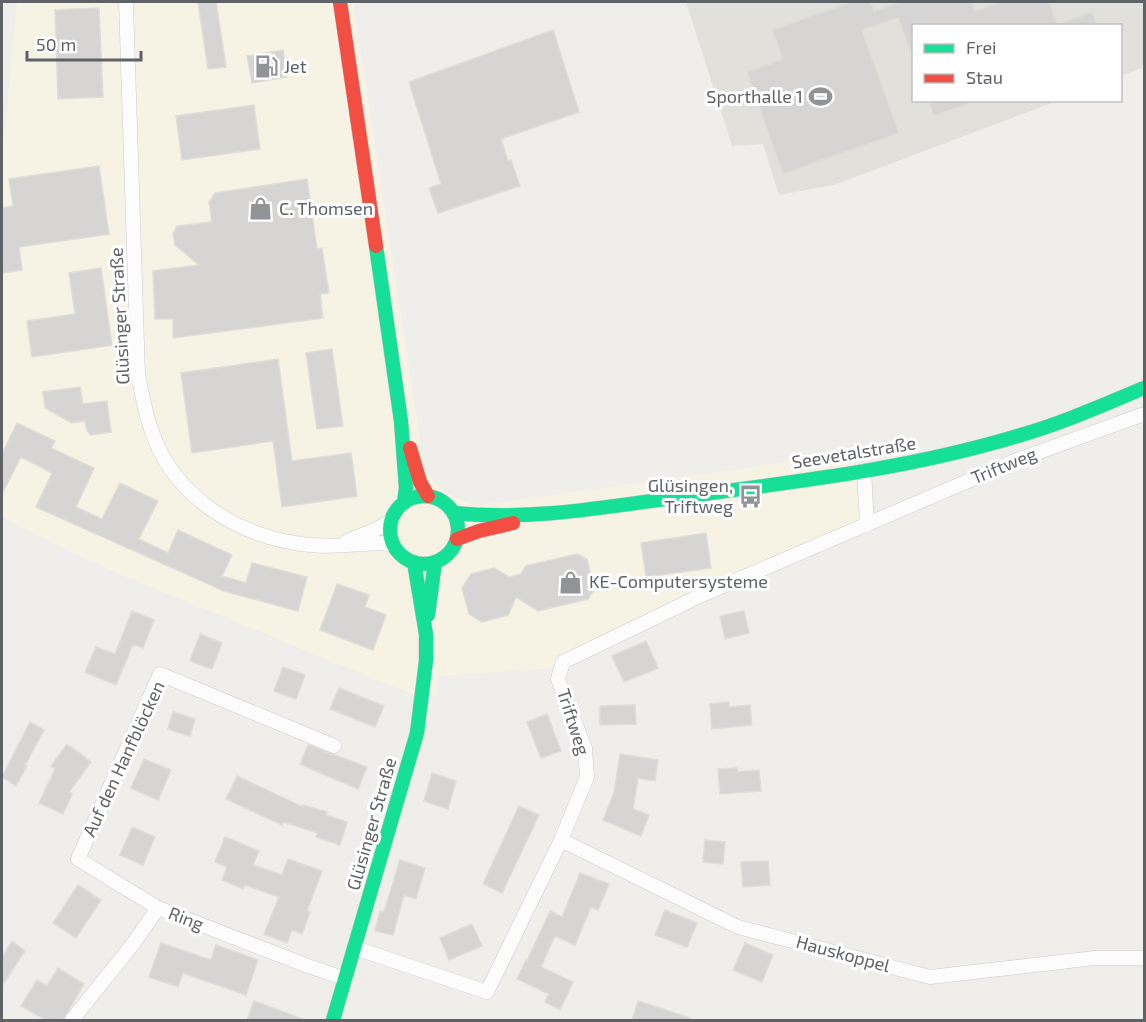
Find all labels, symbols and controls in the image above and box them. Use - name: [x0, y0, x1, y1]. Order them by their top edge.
- scale bar: [27, 24, 141, 62]
- legend: [912, 24, 1122, 102]
- text: 50 m: [36, 33, 76, 55]
- text: Frei: [966, 36, 997, 58]
- fuel station icon: Jet: [253, 54, 279, 80]
- place label: Jet: [284, 55, 307, 77]
- text: Stau: [966, 66, 1003, 88]
- sports icon: Sporthalle 1: [808, 84, 834, 110]
- place label: Sporthalle 1: [706, 85, 803, 107]
- shop icon: C. Thomsen: [248, 196, 274, 222]
- place label: C. Thomsen: [279, 197, 373, 219]
- street label: Glüsinger Straße: [104, 247, 134, 385]
- street label: Seevetalstraße: [790, 431, 918, 473]
- street label: Triftweg: [968, 442, 1040, 488]
- place label: Glüsingen, Triftweg: [648, 474, 733, 517]
- bus stop icon: Glüsingen, Triftweg: [738, 483, 764, 509]
- shop icon: KE-Computersysteme: [558, 569, 584, 595]
- place label: KE-Computersysteme: [589, 570, 768, 592]
- street label: Auf den Hanfblöcken: [77, 677, 169, 840]
- street label: Triftweg: [553, 686, 595, 758]
- street label: Glüsinger Straße: [342, 755, 401, 893]
- street label: Ring: [166, 901, 207, 935]
- street label: Hauskoppel: [794, 930, 893, 976]

